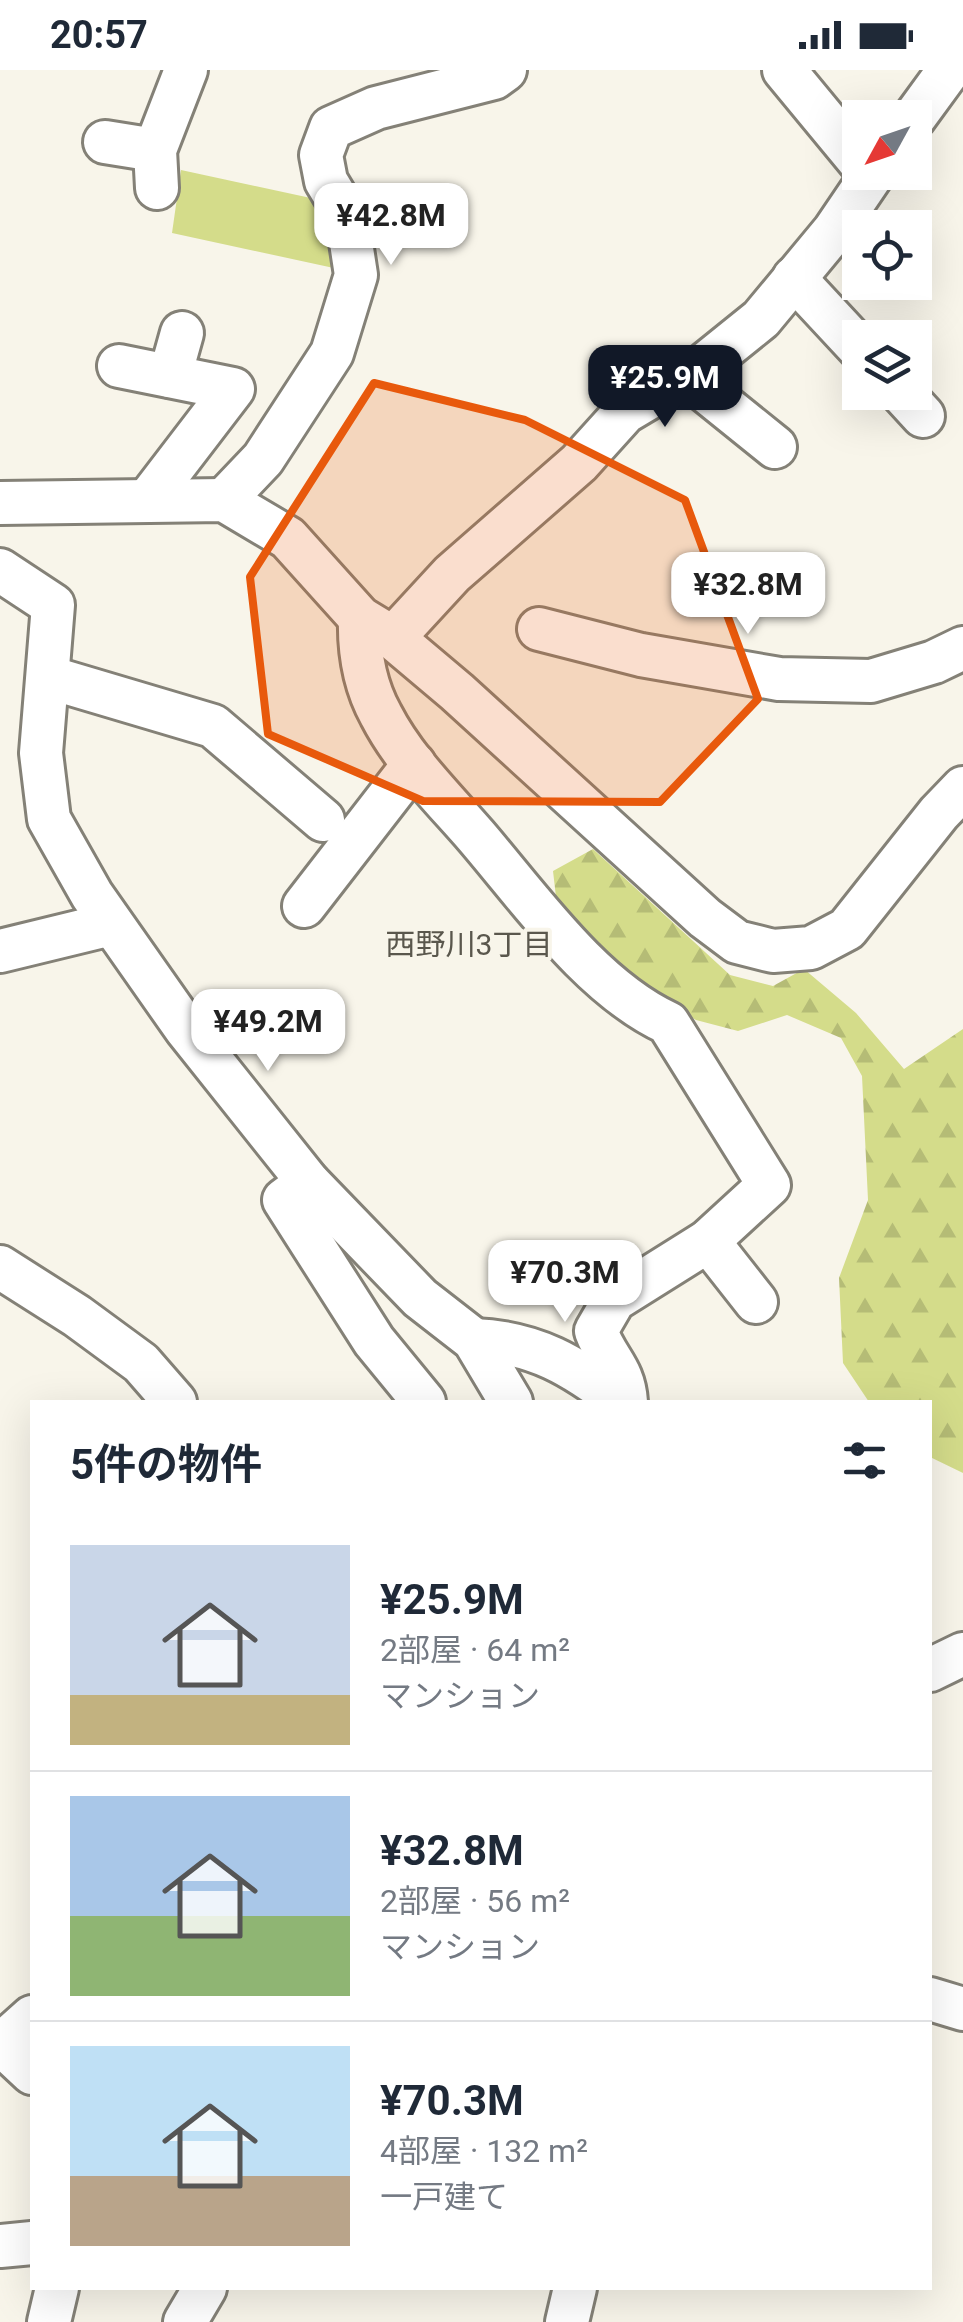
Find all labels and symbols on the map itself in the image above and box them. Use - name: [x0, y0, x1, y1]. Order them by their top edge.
- north arrow: [842, 100, 932, 190]
- pin: ¥42.8M: [310, 183, 472, 268]
- pin: ¥25.9M: [584, 345, 746, 430]
- pin: ¥32.8M: [667, 552, 829, 637]
- district label: 西野川3丁目: [386, 927, 552, 962]
- pin: ¥49.2M: [187, 989, 349, 1074]
- pin: ¥70.3M: [484, 1240, 646, 1325]

